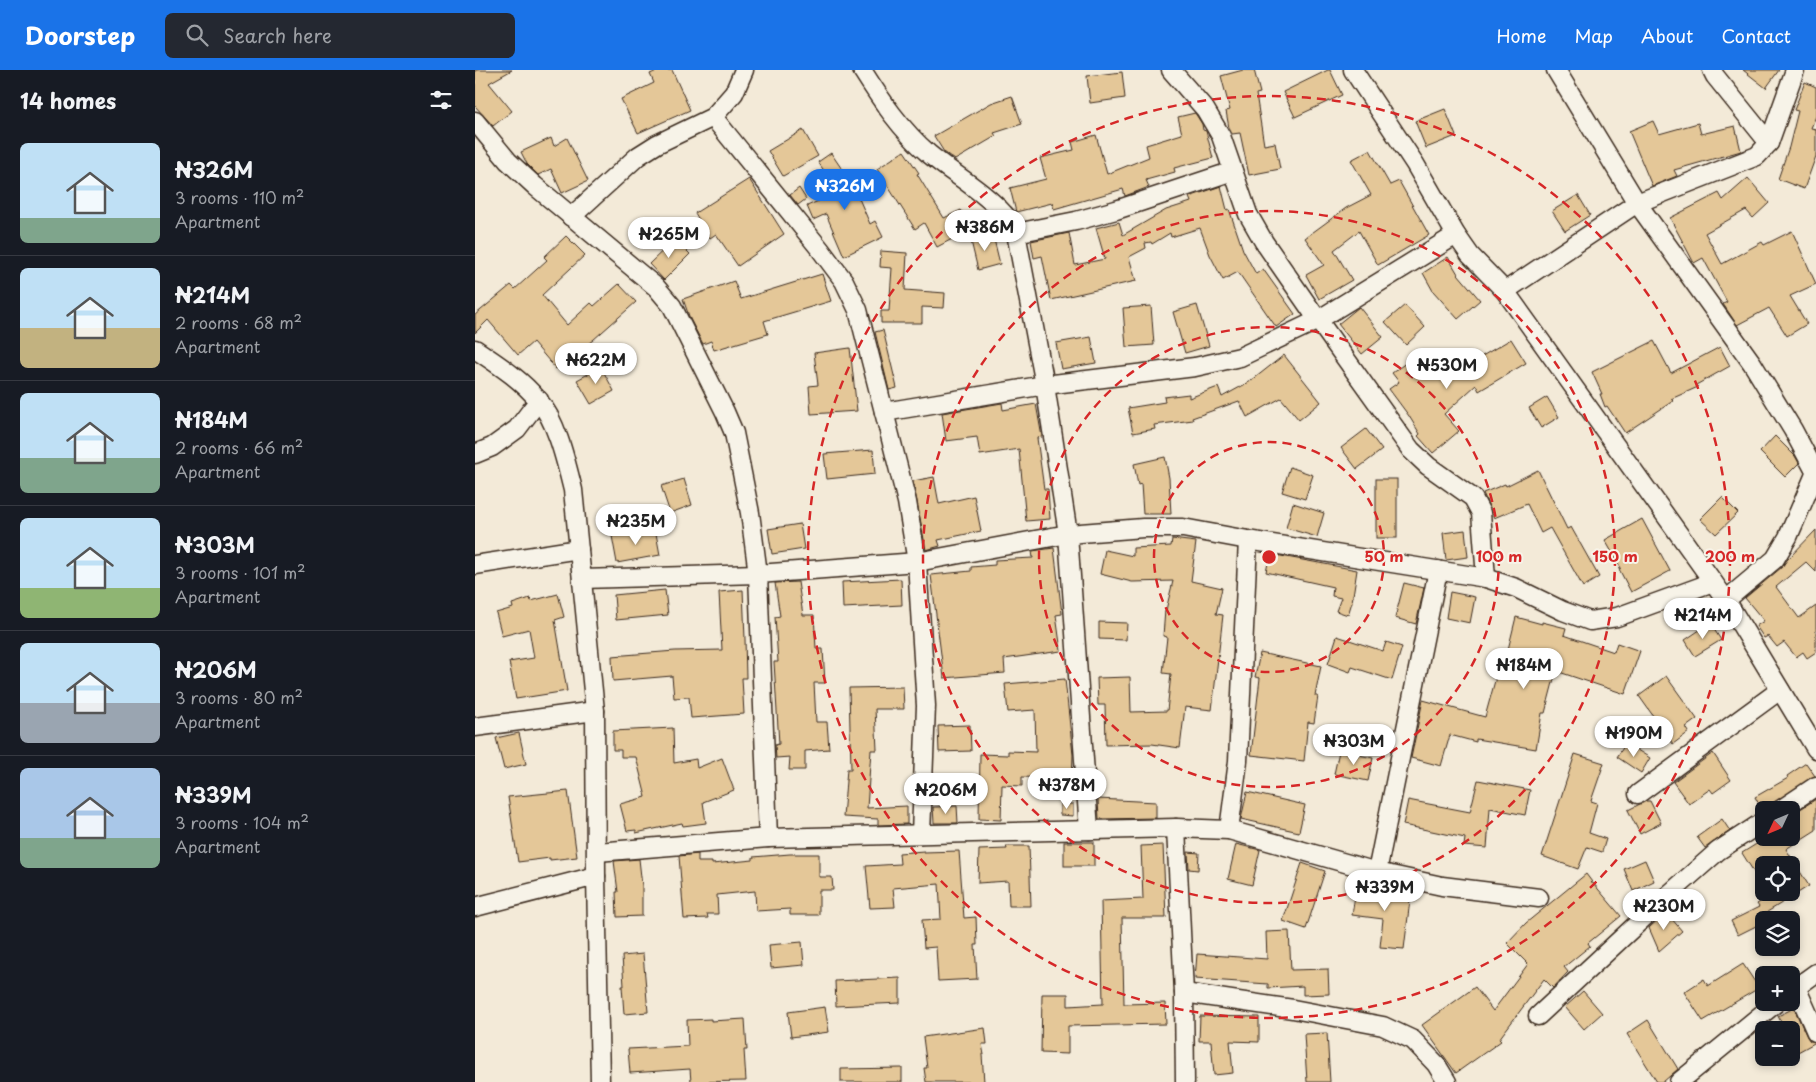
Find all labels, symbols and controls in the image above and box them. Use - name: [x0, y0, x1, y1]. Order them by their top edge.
- search box: [165, 13, 515, 58]
- text: Doorstep: [25, 17, 135, 53]
- icon: search: [183, 21, 211, 49]
- text: Search here: [223, 21, 332, 49]
- text: Home: [1496, 22, 1546, 49]
- text: Map: [1574, 22, 1613, 49]
- text: About: [1641, 22, 1693, 49]
- text: Contact: [1721, 22, 1791, 49]
- text: 14 homes: [20, 84, 116, 116]
- icon: filters: [427, 86, 455, 114]
- text: ₦326M: [175, 153, 253, 185]
- icon: home: [60, 163, 120, 223]
- pin: ₦326M: [810, 168, 880, 211]
- text: ₦326M: [815, 173, 875, 197]
- text: 3 rooms · 110 m²: [175, 185, 304, 209]
- text: Apartment: [175, 209, 260, 233]
- pin: ₦386M: [950, 210, 1020, 252]
- text: ₦386M: [956, 214, 1014, 238]
- pin: ₦265M: [634, 216, 704, 259]
- text: ₦265M: [639, 221, 699, 245]
- text: ₦214M: [175, 278, 250, 310]
- icon: home: [60, 288, 120, 348]
- text: 2 rooms · 68 m²: [175, 310, 302, 334]
- text: Apartment: [175, 334, 260, 358]
- pin: ₦622M: [561, 342, 631, 385]
- text: ₦622M: [566, 347, 626, 371]
- pin: ₦530M: [1412, 348, 1482, 390]
- text: ₦530M: [1417, 352, 1477, 376]
- text: ₦184M: [175, 403, 248, 435]
- icon: home: [60, 413, 120, 473]
- text: 2 rooms · 66 m²: [175, 435, 303, 459]
- text: Apartment: [175, 459, 260, 483]
- pin: ₦235M: [601, 504, 671, 546]
- text: ₦235M: [606, 508, 666, 532]
- text: ₦303M: [175, 528, 255, 560]
- icon: home: [60, 538, 120, 598]
- text: 50 m: [1365, 544, 1403, 567]
- text: 100 m: [1476, 544, 1522, 567]
- text: 150 m: [1592, 544, 1638, 567]
- text: 200 m: [1705, 544, 1755, 567]
- centre of rings: [1260, 548, 1278, 566]
- text: 3 rooms · 101 m²: [175, 560, 306, 584]
- text: Apartment: [175, 584, 260, 608]
- pin: ₦214M: [1668, 598, 1738, 640]
- text: ₦214M: [1674, 602, 1732, 626]
- pin: ₦184M: [1489, 648, 1559, 690]
- text: ₦184M: [1496, 652, 1552, 676]
- text: ₦206M: [175, 653, 257, 685]
- icon: home: [60, 663, 120, 723]
- text: 3 rooms · 80 m²: [175, 685, 303, 709]
- text: Apartment: [175, 709, 260, 733]
- pin: ₦190M: [1599, 716, 1669, 758]
- text: ₦190M: [1605, 720, 1663, 744]
- pin: ₦303M: [1319, 724, 1389, 766]
- text: ₦303M: [1324, 728, 1384, 752]
- pin: ₦378M: [1032, 768, 1102, 810]
- pin: ₦206M: [911, 772, 981, 815]
- text: ₦378M: [1038, 772, 1096, 796]
- text: ₦206M: [915, 777, 977, 801]
- text: ₦339M: [175, 778, 252, 810]
- icon: home: [60, 788, 120, 848]
- north arrow: [1755, 801, 1800, 846]
- map controls: [1755, 801, 1800, 1066]
- text: 3 rooms · 104 m²: [175, 810, 309, 834]
- text: Apartment: [175, 834, 260, 858]
- button: locate: [1755, 856, 1800, 901]
- pin: ₦339M: [1350, 870, 1420, 912]
- text: ₦339M: [1356, 874, 1414, 898]
- pin: ₦230M: [1629, 888, 1699, 931]
- text: ₦230M: [1634, 893, 1694, 917]
- button: layers: [1755, 911, 1800, 956]
- button: +: [1755, 966, 1800, 1011]
- button: −: [1755, 1021, 1800, 1066]

